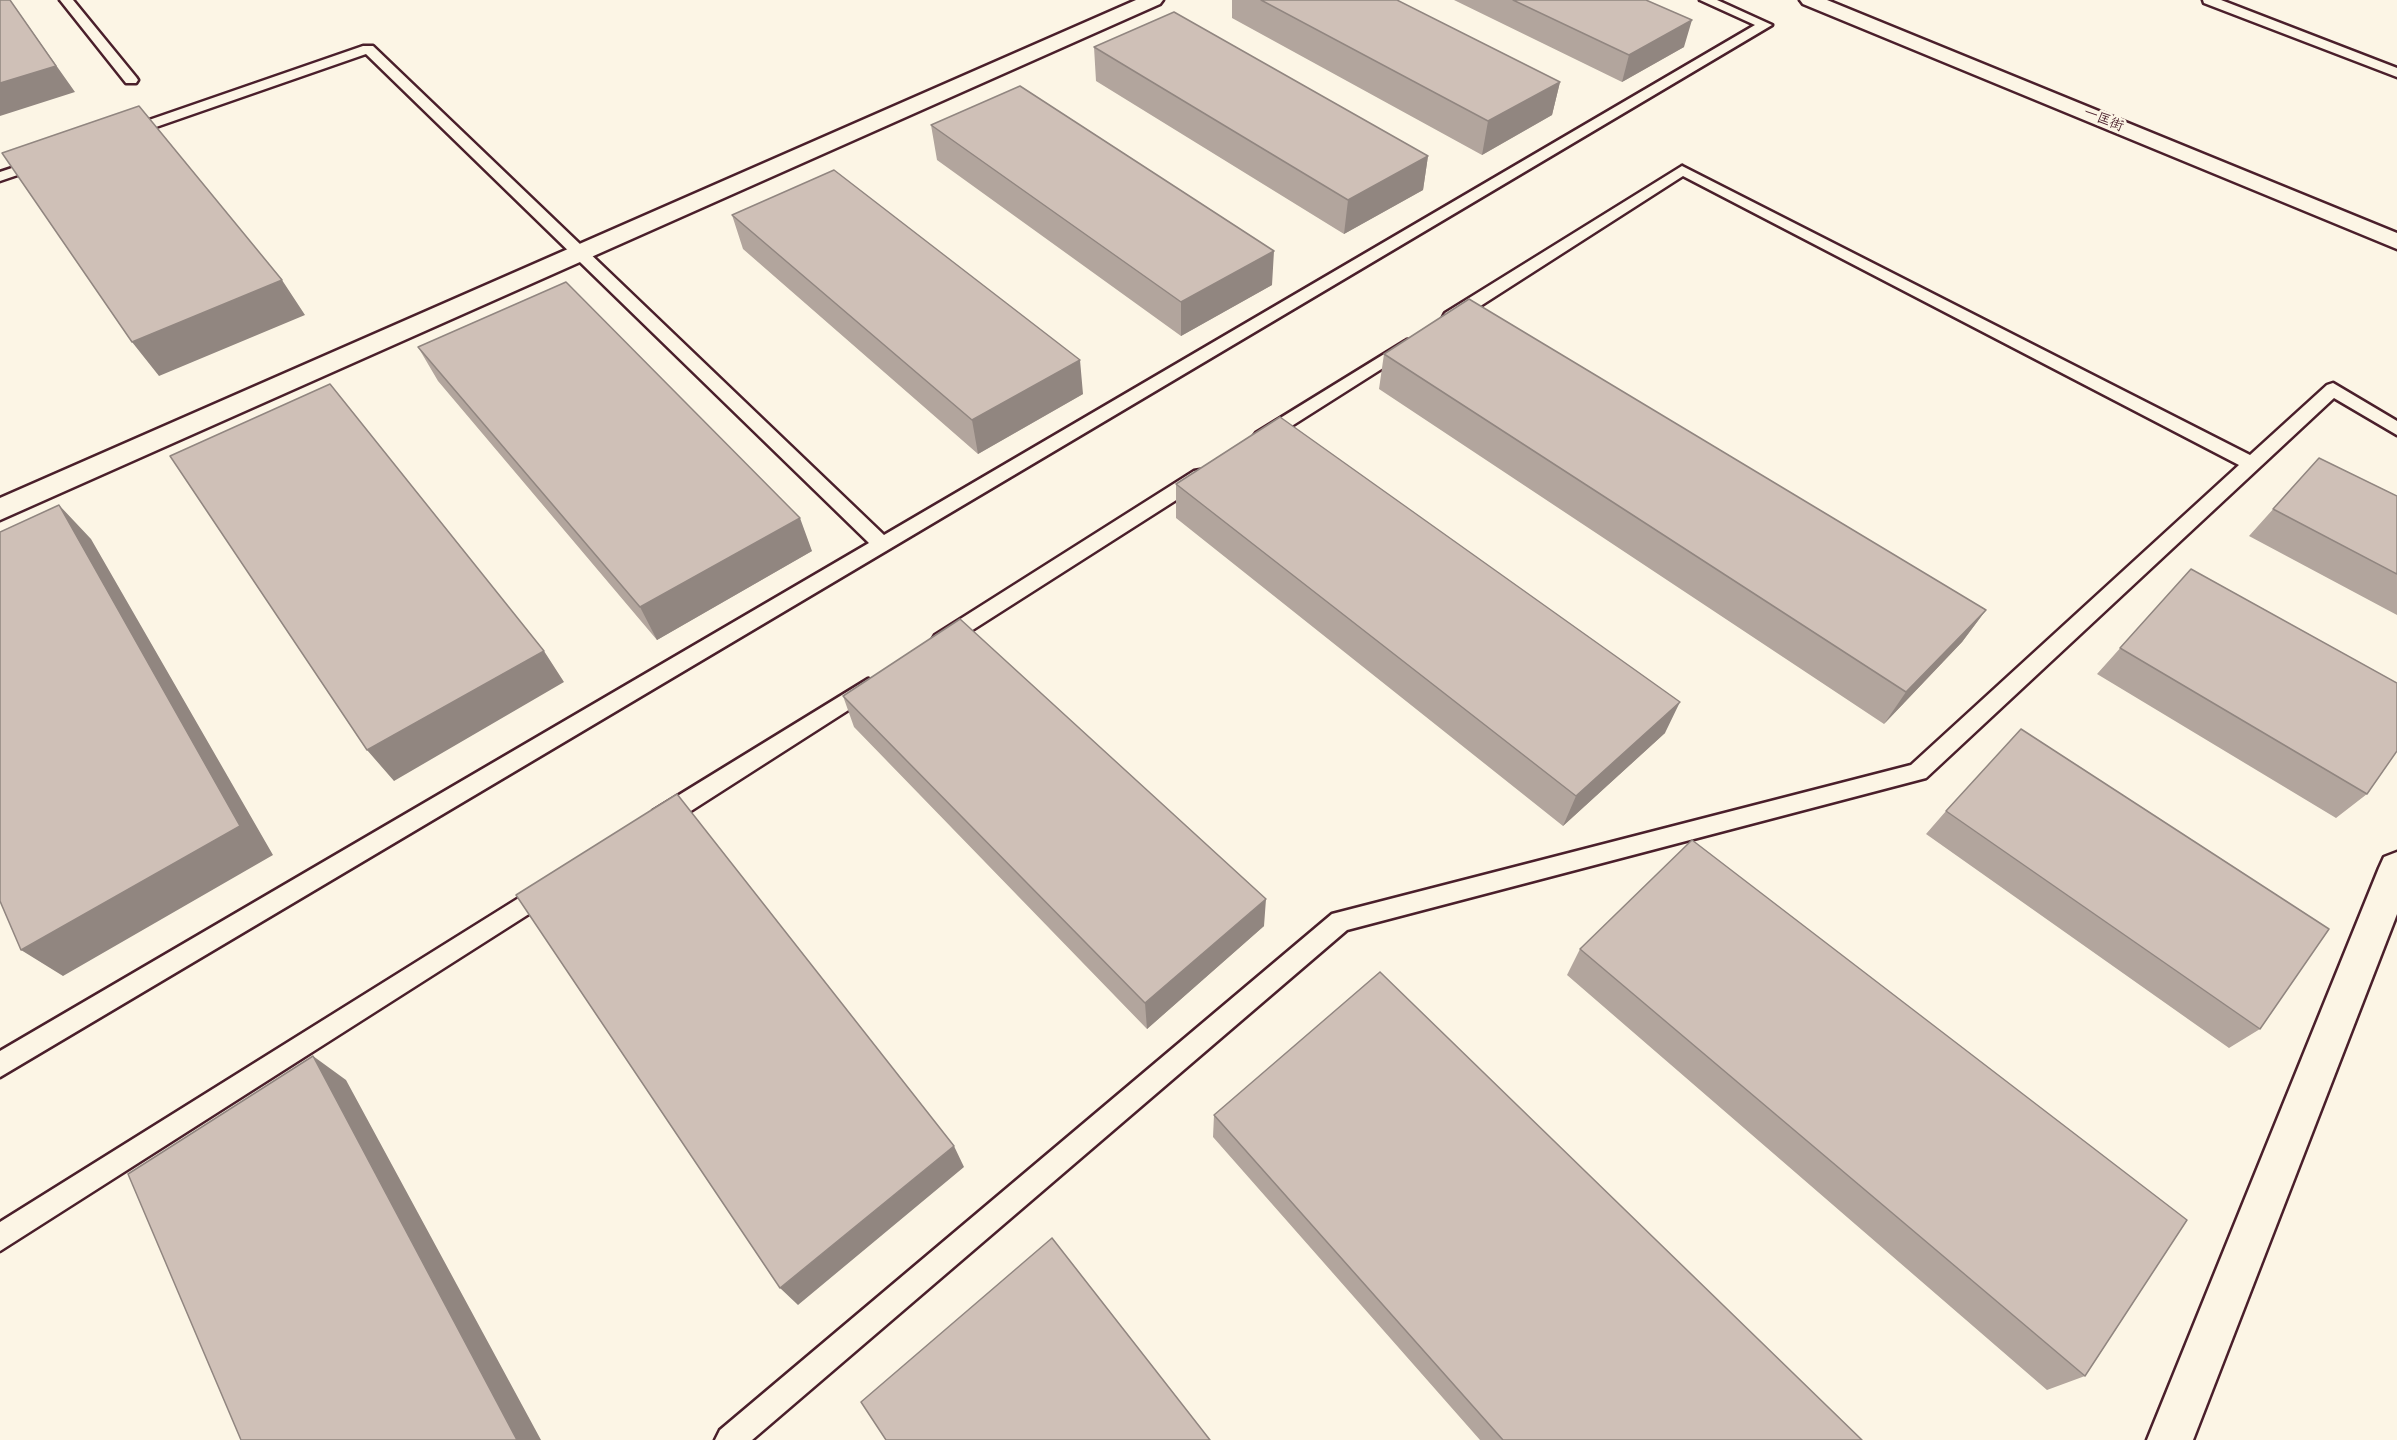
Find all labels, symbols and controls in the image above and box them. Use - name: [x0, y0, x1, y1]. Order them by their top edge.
- street label: 一匡街: [2080, 105, 2126, 137]

